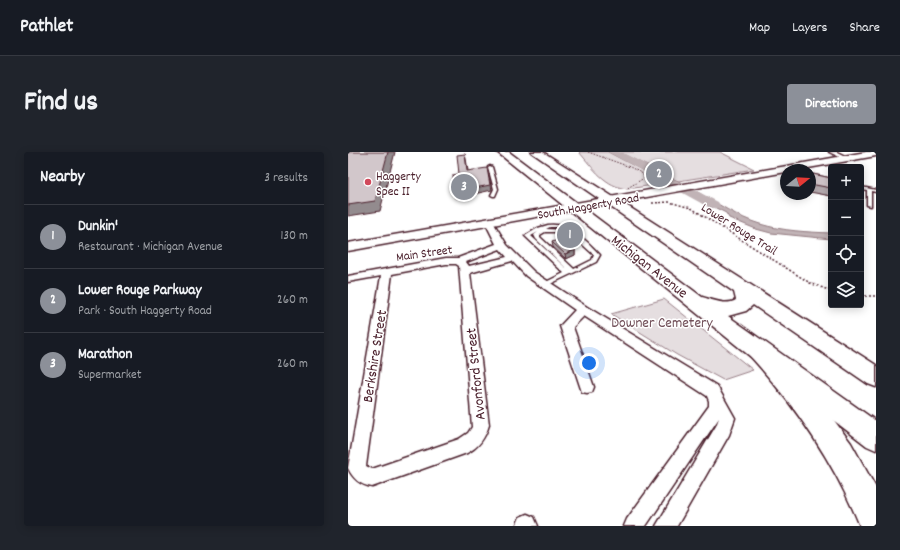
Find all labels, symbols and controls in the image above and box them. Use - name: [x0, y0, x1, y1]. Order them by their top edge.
- text: Pathlet: [20, 14, 73, 41]
- text: Map: [749, 18, 770, 38]
- text: Layers: [792, 18, 827, 38]
- text: Share: [849, 18, 880, 38]
- text: Find us: [24, 84, 98, 124]
- button: Directions: [787, 84, 876, 124]
- pin: 2: [646, 159, 672, 189]
- north arrow: [780, 164, 816, 200]
- map controls: [828, 164, 864, 308]
- button: +: [828, 164, 864, 200]
- text: Nearby: [40, 166, 84, 190]
- place label: Haggerty Spec II: [376, 168, 421, 202]
- text: 3 results: [264, 169, 308, 188]
- pin: 3: [451, 172, 477, 202]
- marker: Haggerty Spec II: [363, 177, 373, 187]
- street label: South Haggerty Road: [536, 189, 641, 226]
- street label: Lower Rouge Trail: [697, 199, 780, 261]
- button: −: [828, 200, 864, 236]
- text: Dunkin': [78, 216, 118, 238]
- pin: 1: [557, 220, 583, 250]
- text: 1: [52, 227, 54, 246]
- text: 130 m: [280, 227, 308, 246]
- street label: Michigan Avenue: [606, 231, 692, 305]
- button: locate: [828, 236, 864, 272]
- text: Restaurant · Michigan Avenue: [78, 238, 223, 257]
- street label: Main Street: [395, 241, 454, 268]
- button: layers: [828, 272, 864, 308]
- text: Lower Rouge Parkway: [78, 280, 201, 302]
- text: 2: [50, 291, 56, 310]
- text: 260 m: [277, 291, 308, 310]
- text: Park · South Haggerty Road: [78, 302, 212, 321]
- street label: Berkshire Street: [358, 308, 394, 404]
- park label: Downer Cemetery: [611, 313, 714, 335]
- street label: Avonford Street: [461, 326, 493, 421]
- text: Marathon: [78, 344, 132, 366]
- your location: [579, 353, 599, 373]
- text: 3: [50, 355, 56, 374]
- text: 260 m: [277, 355, 308, 374]
- text: Supermarket: [78, 366, 142, 385]

